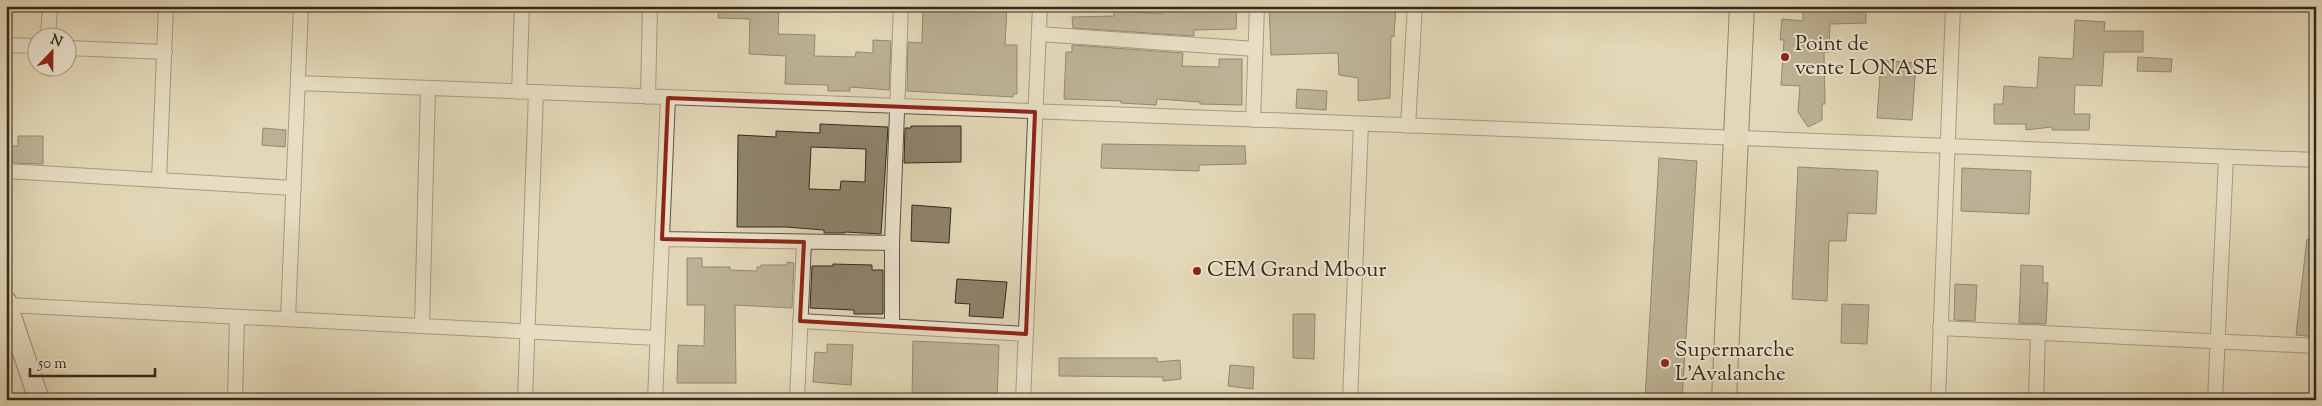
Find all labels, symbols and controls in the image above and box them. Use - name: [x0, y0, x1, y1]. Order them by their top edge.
- north arrow: [28, 28, 78, 78]
- text: N: [47, 30, 65, 53]
- place label: Point de vente LONASE: [1795, 30, 1938, 84]
- marker: Point de vente LONASE: [1779, 51, 1791, 63]
- place label: CEM Grand Mbour: [1207, 256, 1386, 286]
- marker: CEM Grand Mbour: [1191, 265, 1203, 277]
- place label: Supermarche L'Avalanche: [1675, 336, 1795, 390]
- scale bar: [30, 346, 155, 378]
- text: 50 m: [37, 354, 67, 375]
- marker: Supermarche L'Avalanche: [1659, 357, 1671, 369]

